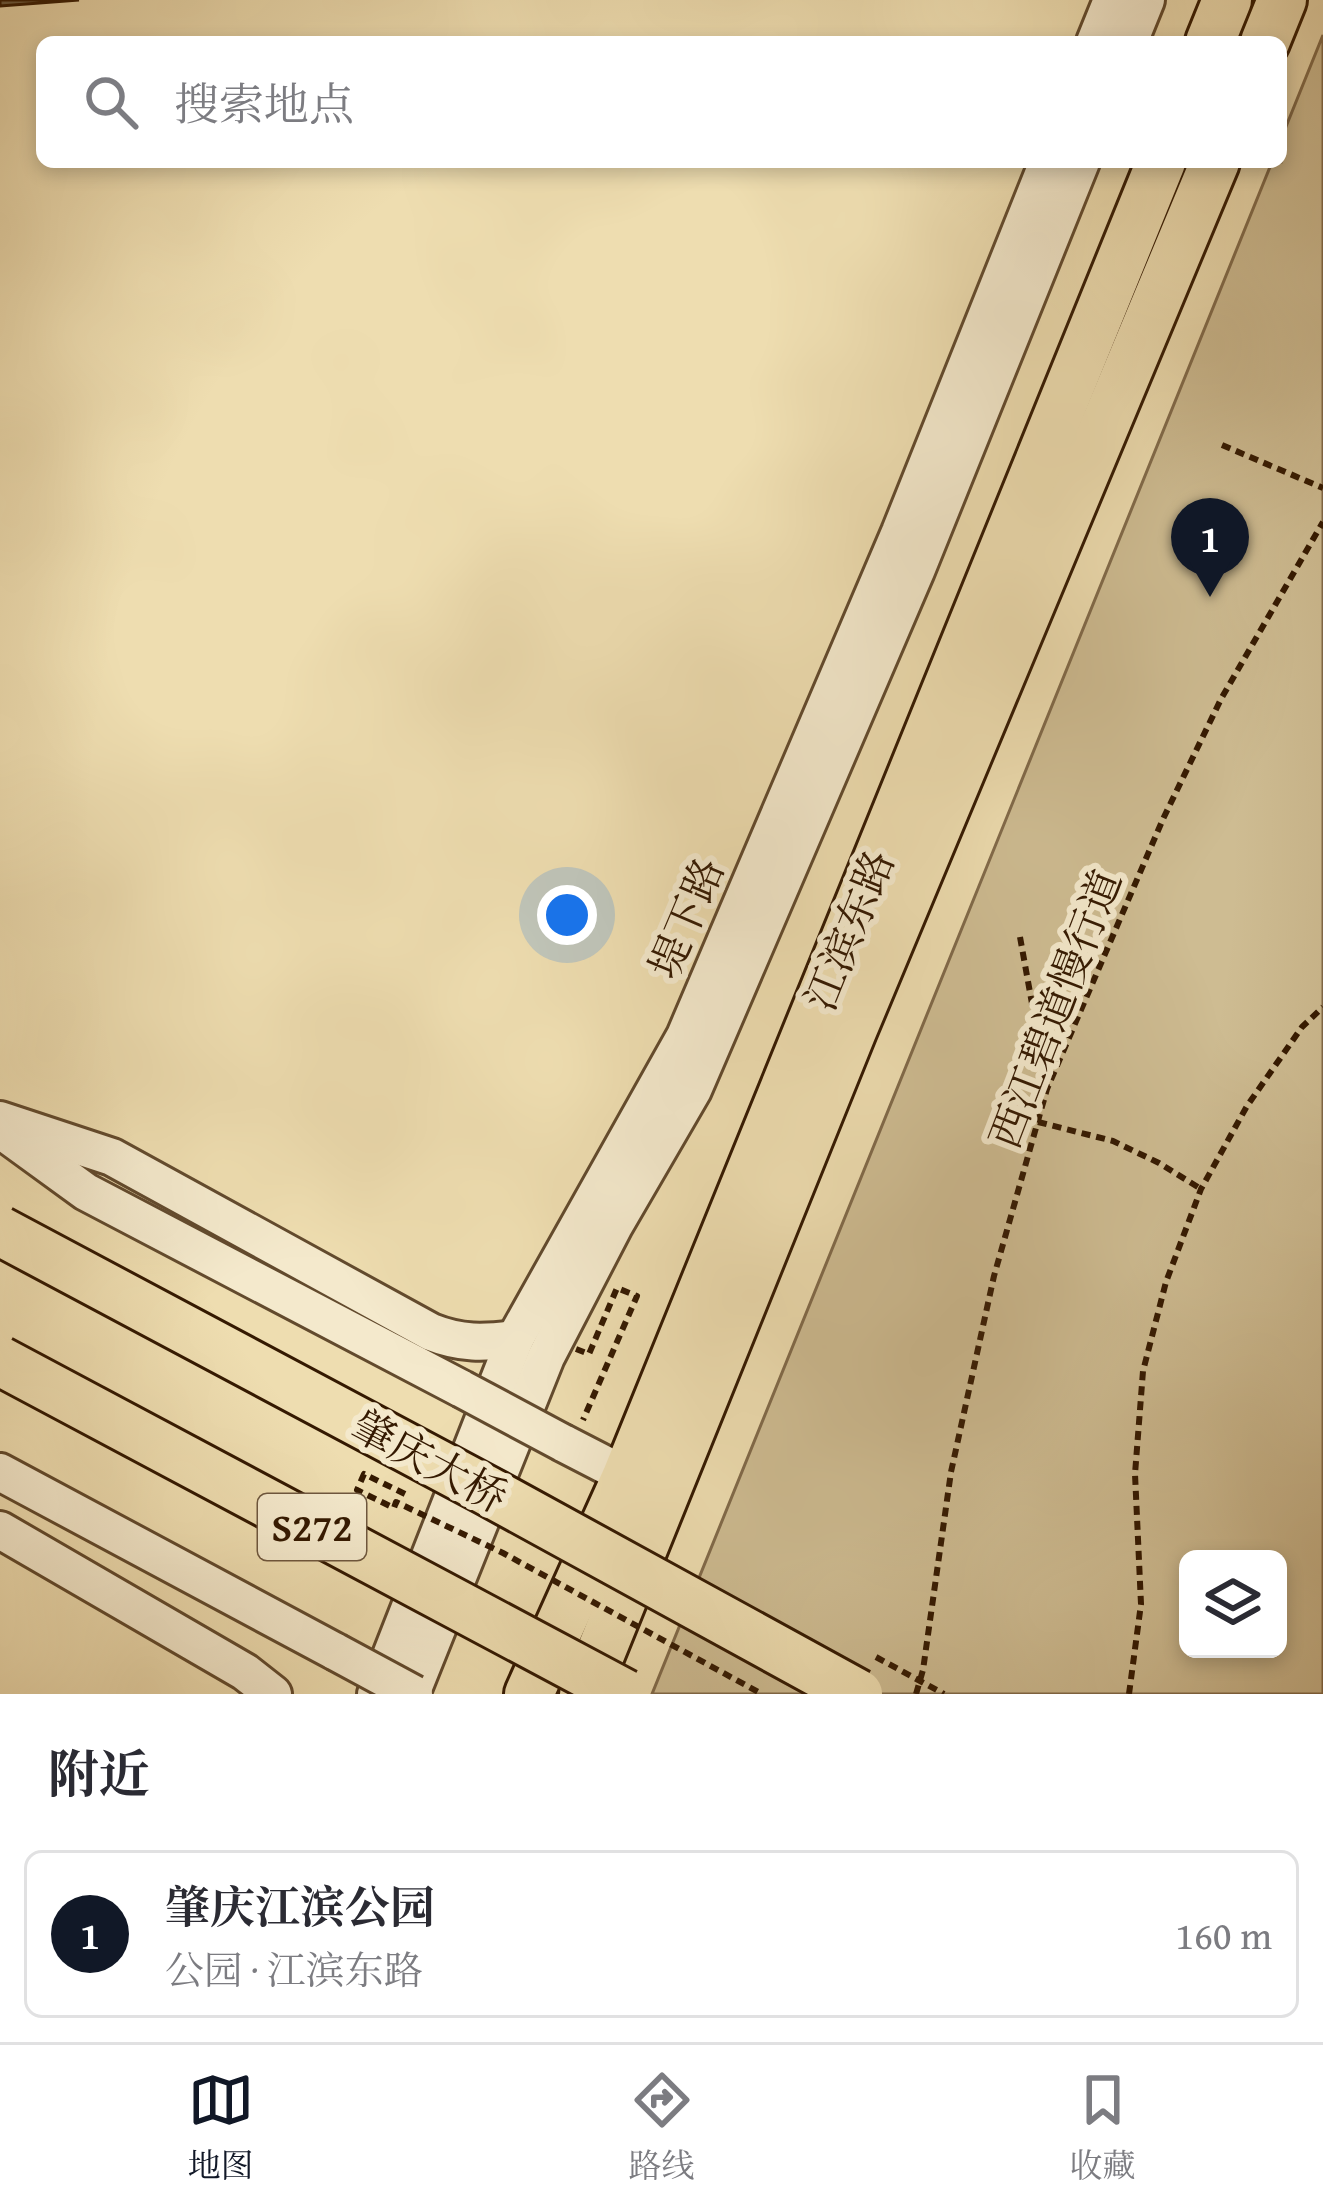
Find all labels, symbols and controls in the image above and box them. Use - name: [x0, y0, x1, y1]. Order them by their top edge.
- search box: [36, 36, 1287, 168]
- icon: search: [78, 69, 144, 135]
- text: 搜索地点: [174, 71, 354, 136]
- pin: 1: [1171, 498, 1249, 597]
- street label: 江滨东路: [789, 840, 908, 1019]
- street label: 堤下路: [633, 848, 738, 988]
- street label: 西江碧道慢行道: [973, 861, 1136, 1157]
- your location: [537, 885, 597, 945]
- street label: 肇庆大桥: [342, 1394, 519, 1527]
- road number: S272: [258, 1494, 366, 1560]
- map controls: [1179, 1550, 1287, 1658]
- button: layers: [1179, 1550, 1287, 1658]
- text: 附近: [48, 1736, 150, 1811]
- text: 肇庆江滨公园: [165, 1874, 435, 1939]
- text: 1: [80, 1906, 100, 1963]
- text: 160 m: [1175, 1906, 1272, 1963]
- text: 公园 · 江滨东路: [165, 1941, 423, 1998]
- tab: 地图: [188, 2067, 254, 2189]
- tab: 路线: [629, 2067, 695, 2189]
- tab: 收藏: [1070, 2067, 1136, 2189]

